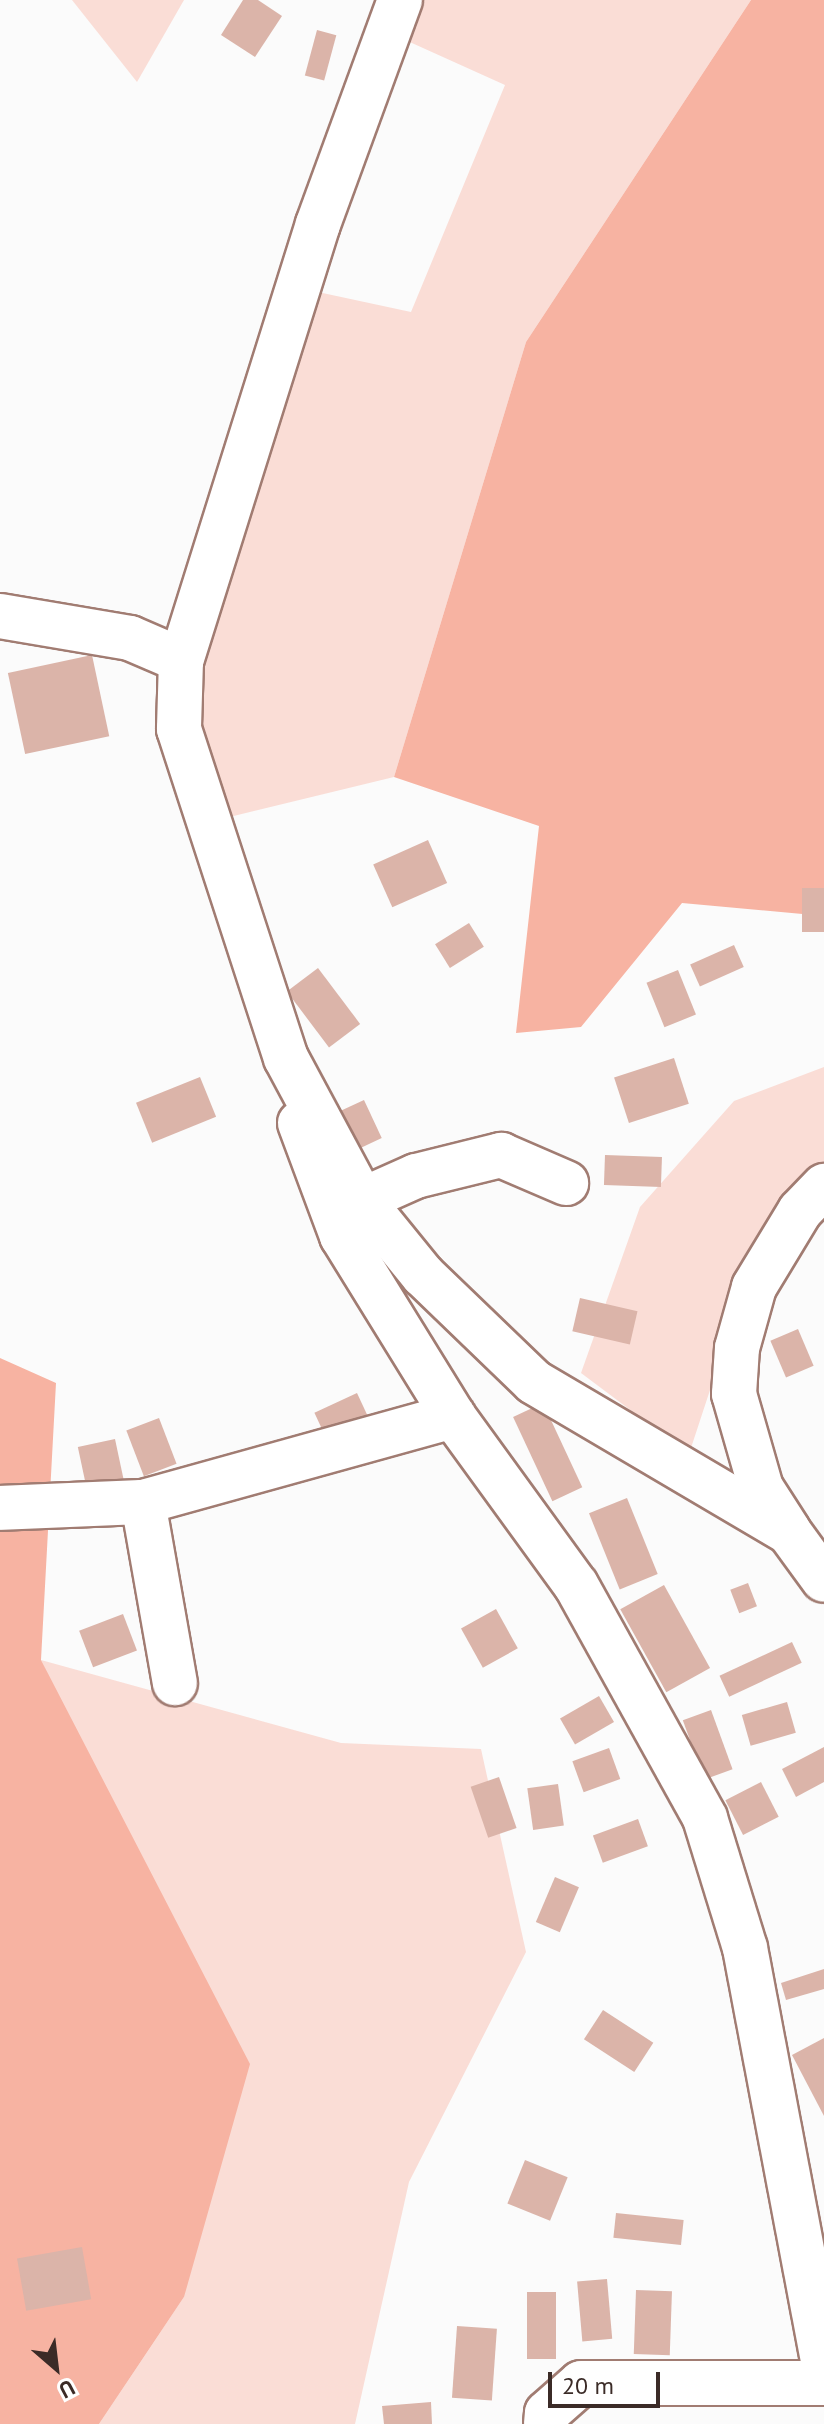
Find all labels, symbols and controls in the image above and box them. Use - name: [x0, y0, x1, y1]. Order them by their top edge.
- north arrow: [16, 2328, 96, 2408]
- scale bar: [552, 2356, 664, 2406]
- text: 20 m: [562, 2370, 614, 2401]
- text: U: [55, 2374, 80, 2405]

